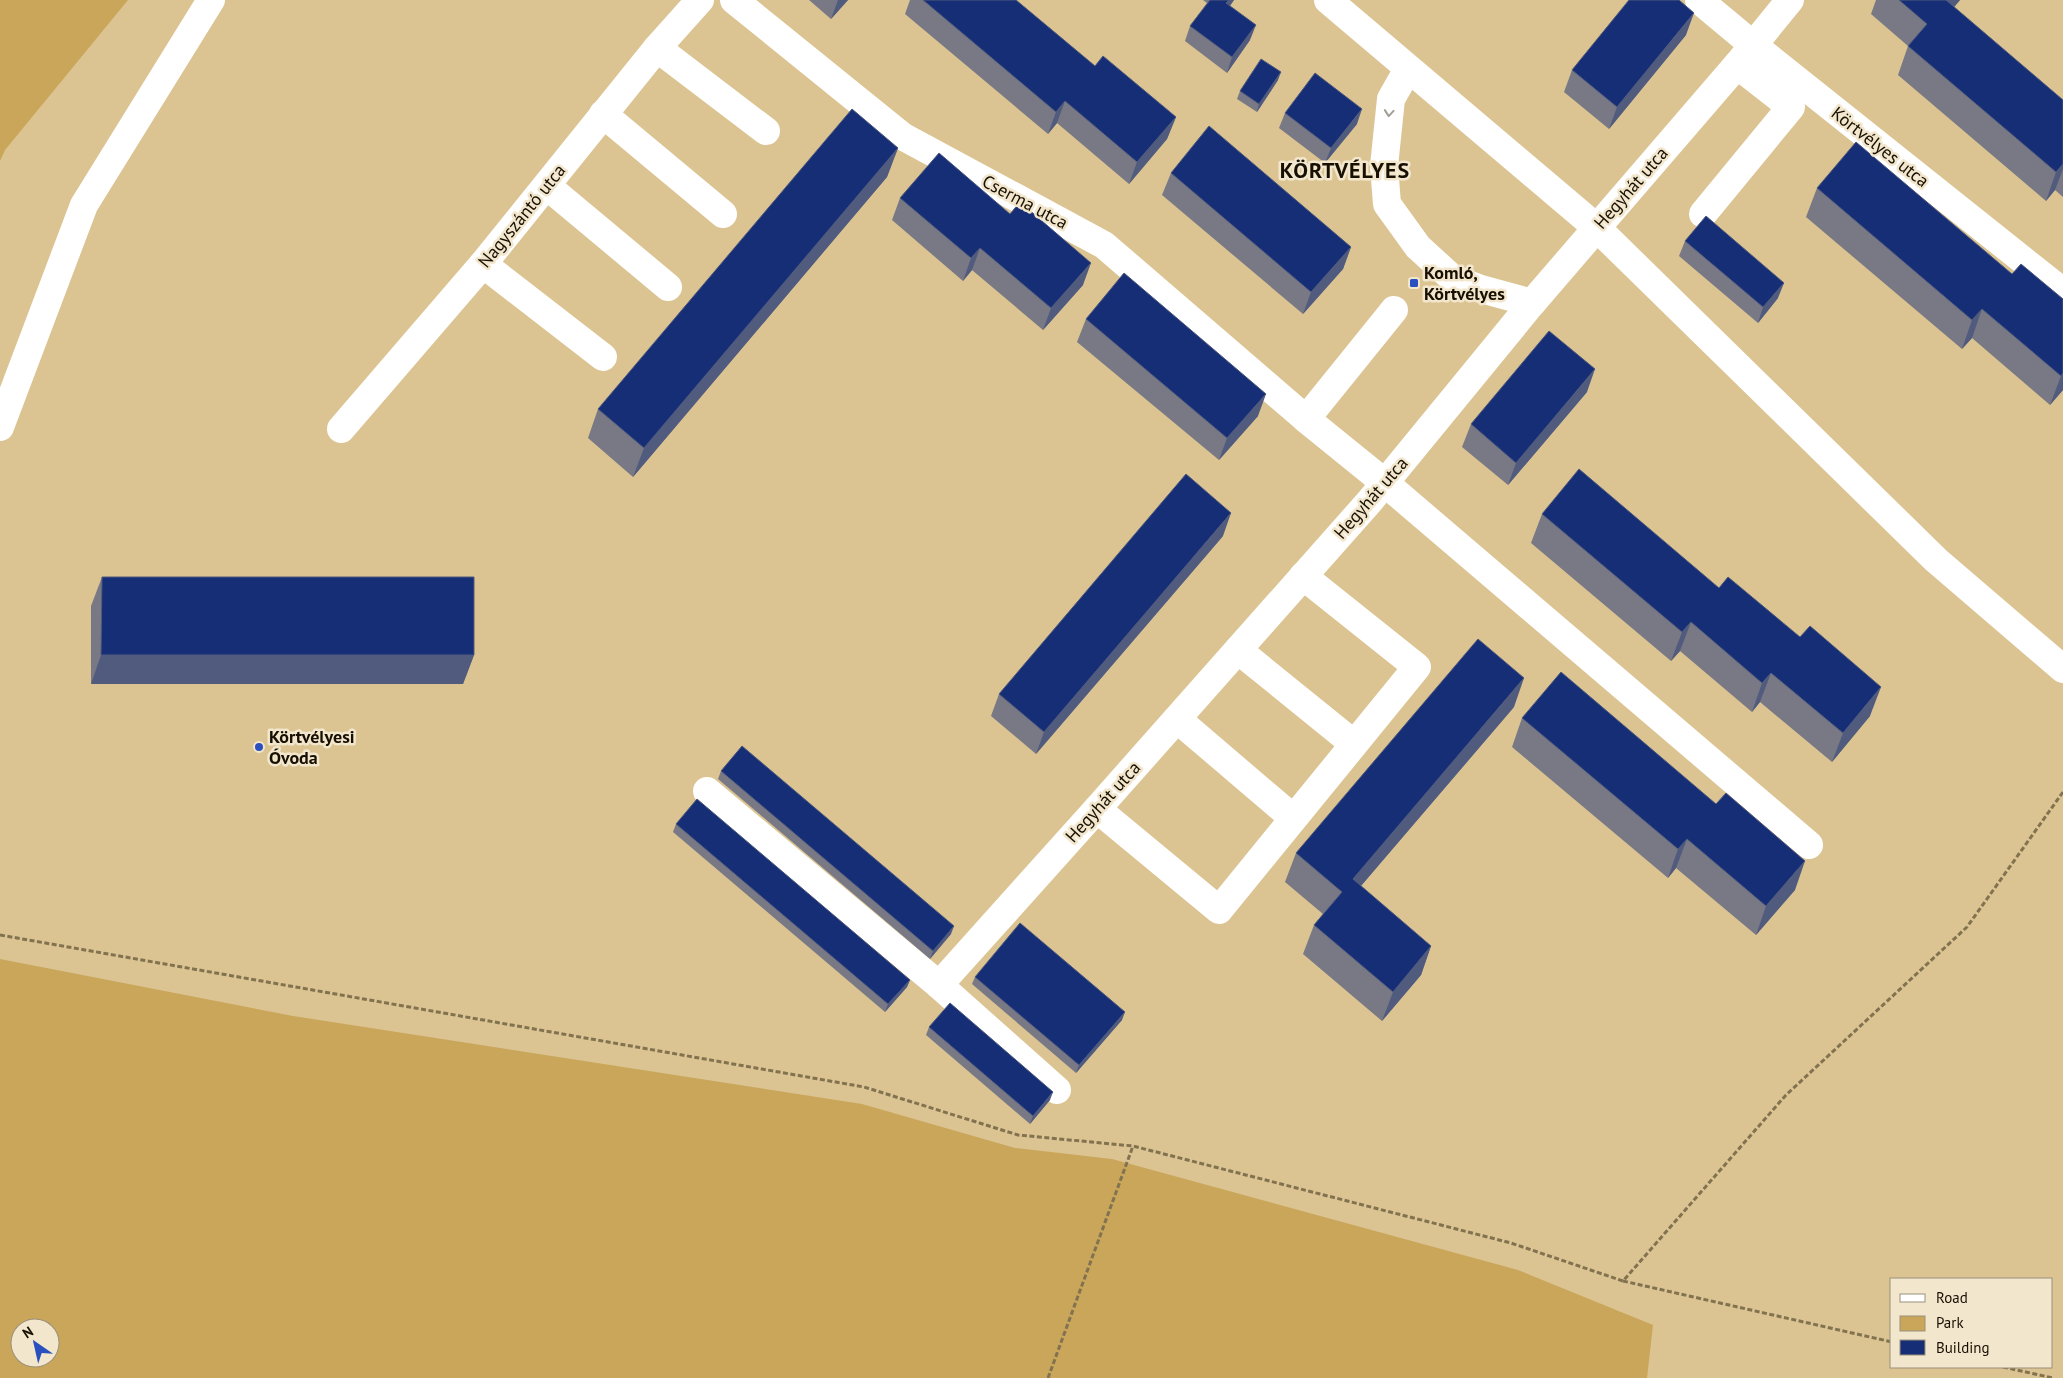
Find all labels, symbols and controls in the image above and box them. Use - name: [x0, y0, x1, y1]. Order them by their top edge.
- street label: Körtvélyes utca: [1827, 101, 1934, 192]
- one-way arrow: [1384, 109, 1395, 117]
- street label: Hegyhát utca: [1589, 142, 1673, 233]
- district label: KÖRTVÉLYES: [1280, 156, 1410, 184]
- street label: Nagyszántó utca: [473, 159, 570, 272]
- street label: Cserma utca: [978, 169, 1072, 234]
- place label: Komló, Körtvélyes: [1424, 261, 1505, 305]
- marker: Komló, Körtvélyes: [1408, 277, 1420, 289]
- street label: Hegyhát utca: [1329, 452, 1413, 543]
- place label: Körtvélyesi Óvoda: [269, 725, 355, 769]
- marker: Körtvélyesi Óvoda: [253, 741, 265, 753]
- street label: Hegyhát utca: [1060, 756, 1145, 847]
- legend: [1890, 1278, 2053, 1368]
- text: Road: [1936, 1288, 1968, 1307]
- text: Park: [1936, 1313, 1964, 1332]
- north arrow: [10, 1318, 60, 1368]
- text: N: [19, 1322, 37, 1342]
- text: Building: [1936, 1338, 1990, 1357]

